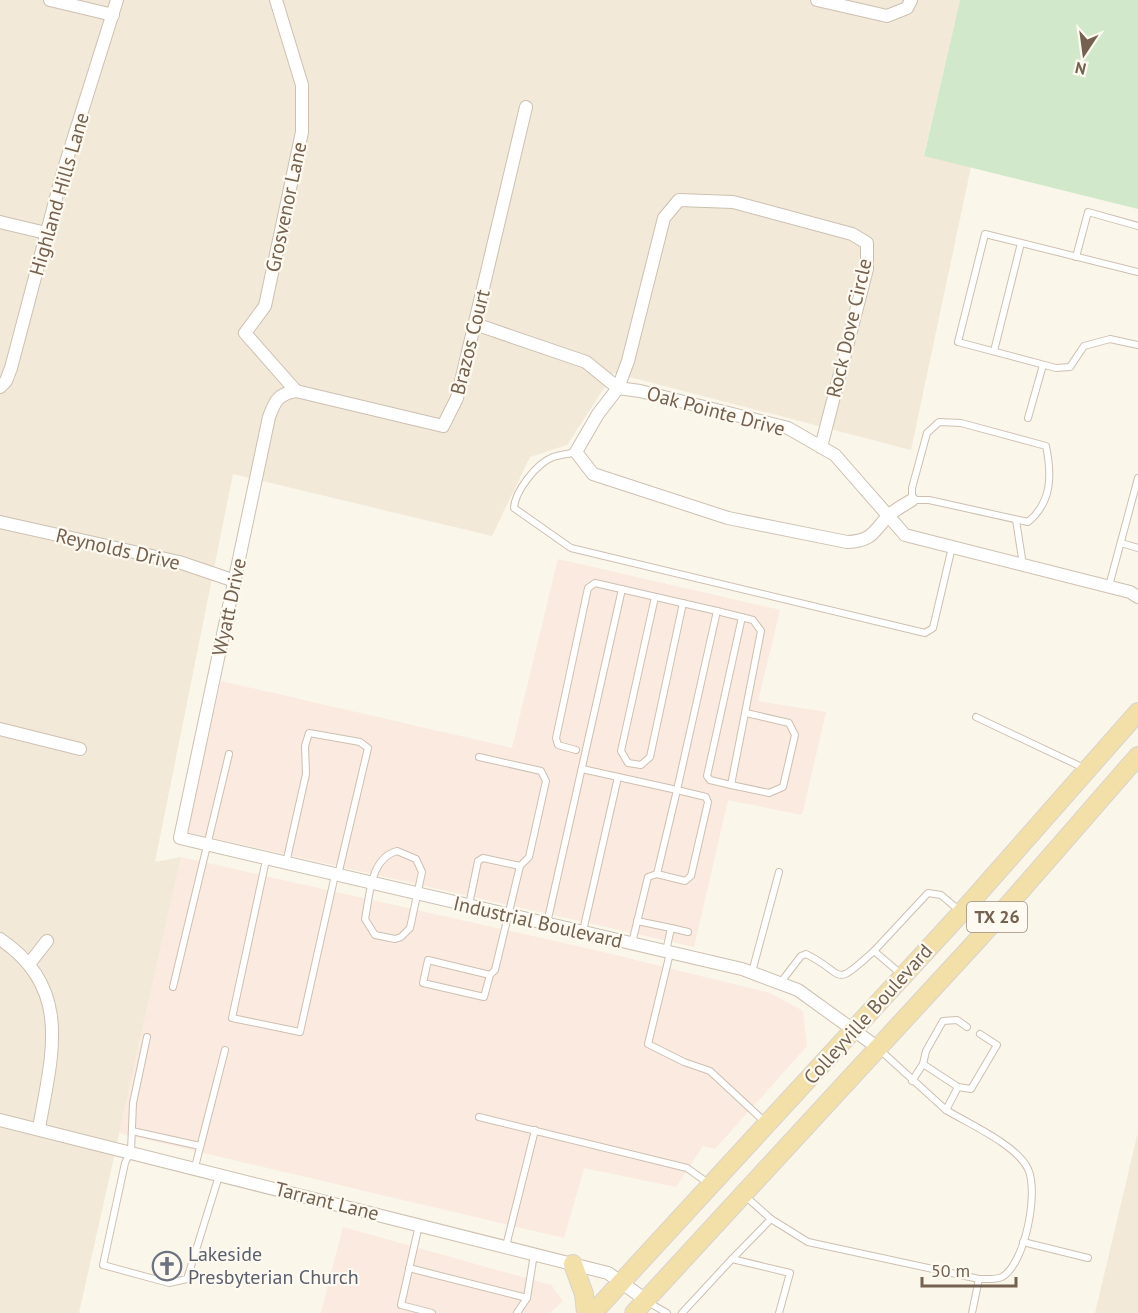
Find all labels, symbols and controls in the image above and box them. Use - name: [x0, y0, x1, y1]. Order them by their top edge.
- north arrow: [1054, 24, 1114, 84]
- text: N: [1073, 58, 1088, 80]
- street label: Highland Hills Lane: [23, 109, 95, 279]
- street label: Grosvenor Lane: [260, 139, 312, 275]
- street label: Rock Dove Circle: [820, 256, 878, 400]
- street label: Brazos Court: [444, 286, 496, 397]
- street label: Oak Pointe Drive: [644, 380, 788, 442]
- street label: Reynolds Drive: [53, 522, 183, 576]
- street label: Wyatt Drive: [206, 556, 252, 658]
- street label: Industrial Boulevard: [451, 890, 625, 954]
- road number: TX 26: [967, 902, 1027, 932]
- street label: Colleyville Boulevard: [798, 938, 938, 1090]
- street label: Tarrant Lane: [272, 1176, 382, 1226]
- place label: Lakeside Presbyterian Church: [188, 1241, 359, 1290]
- church icon: Lakeside Presbyterian Church: [151, 1250, 183, 1282]
- scale bar: [922, 1250, 1016, 1288]
- text: 50 m: [931, 1259, 970, 1282]

